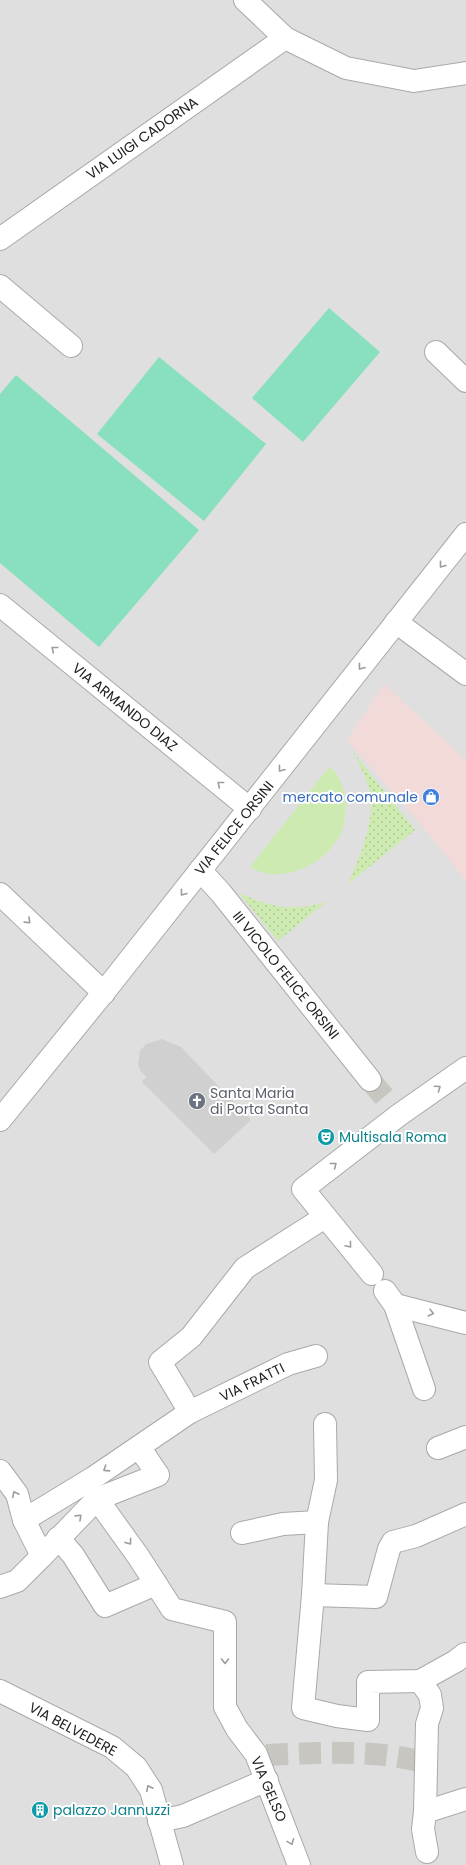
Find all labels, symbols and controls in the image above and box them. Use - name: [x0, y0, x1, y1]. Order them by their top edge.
- street label: VIA LUIGI CADORNA: [82, 92, 202, 184]
- one-way arrow: [439, 560, 446, 567]
- one-way arrow: [51, 647, 59, 654]
- street label: VIA ARMANDO DIAZ: [68, 658, 182, 756]
- one-way arrow: [359, 662, 366, 669]
- one-way arrow: [279, 765, 286, 772]
- street label: VIA FELICE ORSINI: [190, 777, 278, 879]
- one-way arrow: [217, 782, 224, 789]
- place label: mercato comunale: [283, 787, 418, 807]
- shop icon: mercato comunale: [421, 787, 441, 807]
- one-way arrow: [180, 888, 187, 895]
- street label: III VICOLO FELICE ORSINI: [228, 907, 344, 1043]
- one-way arrow: [23, 916, 31, 924]
- place label: Santa Maria di Porta Santa: [210, 1083, 308, 1119]
- one-way arrow: [434, 1086, 441, 1093]
- church icon: Santa Maria di Porta Santa: [187, 1091, 207, 1111]
- theatre icon: Multisala Roma: [316, 1127, 336, 1147]
- place label: Multisala Roma: [339, 1127, 447, 1147]
- one-way arrow: [330, 1162, 337, 1170]
- one-way arrow: [344, 1241, 351, 1248]
- one-way arrow: [427, 1308, 434, 1317]
- street label: VIA FRATTI: [216, 1358, 288, 1406]
- one-way arrow: [104, 1464, 111, 1471]
- one-way arrow: [12, 1491, 20, 1498]
- one-way arrow: [74, 1514, 82, 1522]
- one-way arrow: [124, 1538, 131, 1545]
- one-way arrow: [221, 1658, 229, 1664]
- street label: VIA BELVEDERE: [25, 1697, 121, 1761]
- street label: VIA GELSO: [246, 1753, 292, 1825]
- one-way arrow: [146, 1784, 154, 1792]
- building icon: palazzo Jannuzzi: [30, 1800, 50, 1820]
- place label: palazzo Jannuzzi: [53, 1800, 170, 1820]
- one-way arrow: [286, 1838, 294, 1845]

